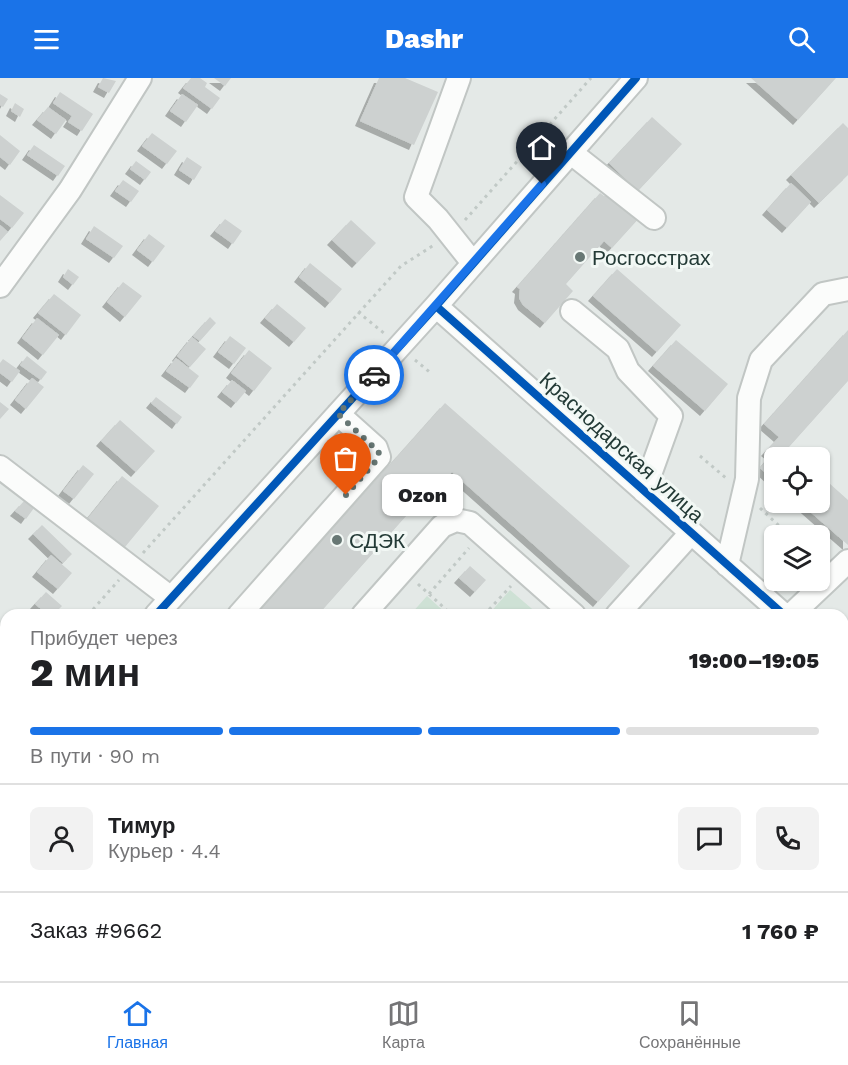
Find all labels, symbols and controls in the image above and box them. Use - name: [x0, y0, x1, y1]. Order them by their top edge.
- icon: menu: [30, 23, 63, 56]
- text: Dashr: [385, 23, 463, 55]
- icon: search: [785, 23, 818, 56]
- pin: [516, 122, 567, 184]
- icon: home: [525, 131, 558, 164]
- place label: Росгосстрах: [592, 245, 711, 270]
- marker: Росгосстрах: [573, 250, 587, 264]
- courier: [344, 345, 404, 405]
- icon: car: [358, 359, 391, 392]
- street label: Краснодарская улица: [535, 367, 710, 528]
- pin: [320, 433, 371, 495]
- icon: bag: [329, 442, 362, 475]
- map controls: [764, 447, 830, 591]
- button: locate: [764, 447, 830, 513]
- callout: Ozon: [382, 474, 463, 516]
- text: Ozon: [398, 483, 447, 507]
- button: layers: [764, 525, 830, 591]
- place label: СДЭК: [349, 528, 406, 553]
- marker: СДЭК: [330, 533, 344, 547]
- text: Прибудет через: [30, 626, 178, 650]
- text: 19:00–19:05: [689, 648, 819, 673]
- text: 2 мин: [30, 650, 140, 695]
- text: В пути · 90 m: [30, 744, 160, 768]
- button: person: [30, 807, 93, 870]
- button: chat: [678, 807, 741, 870]
- button: phone: [756, 807, 819, 870]
- text: Тимур: [108, 813, 176, 838]
- text: Курьер · 4.4: [108, 839, 221, 863]
- text: Заказ #9662: [30, 918, 162, 943]
- text: 1 760 ₽: [742, 919, 819, 944]
- tab: Главная: [107, 997, 168, 1052]
- tab: Карта: [382, 997, 425, 1052]
- tab: Сохранённые: [639, 997, 741, 1052]

